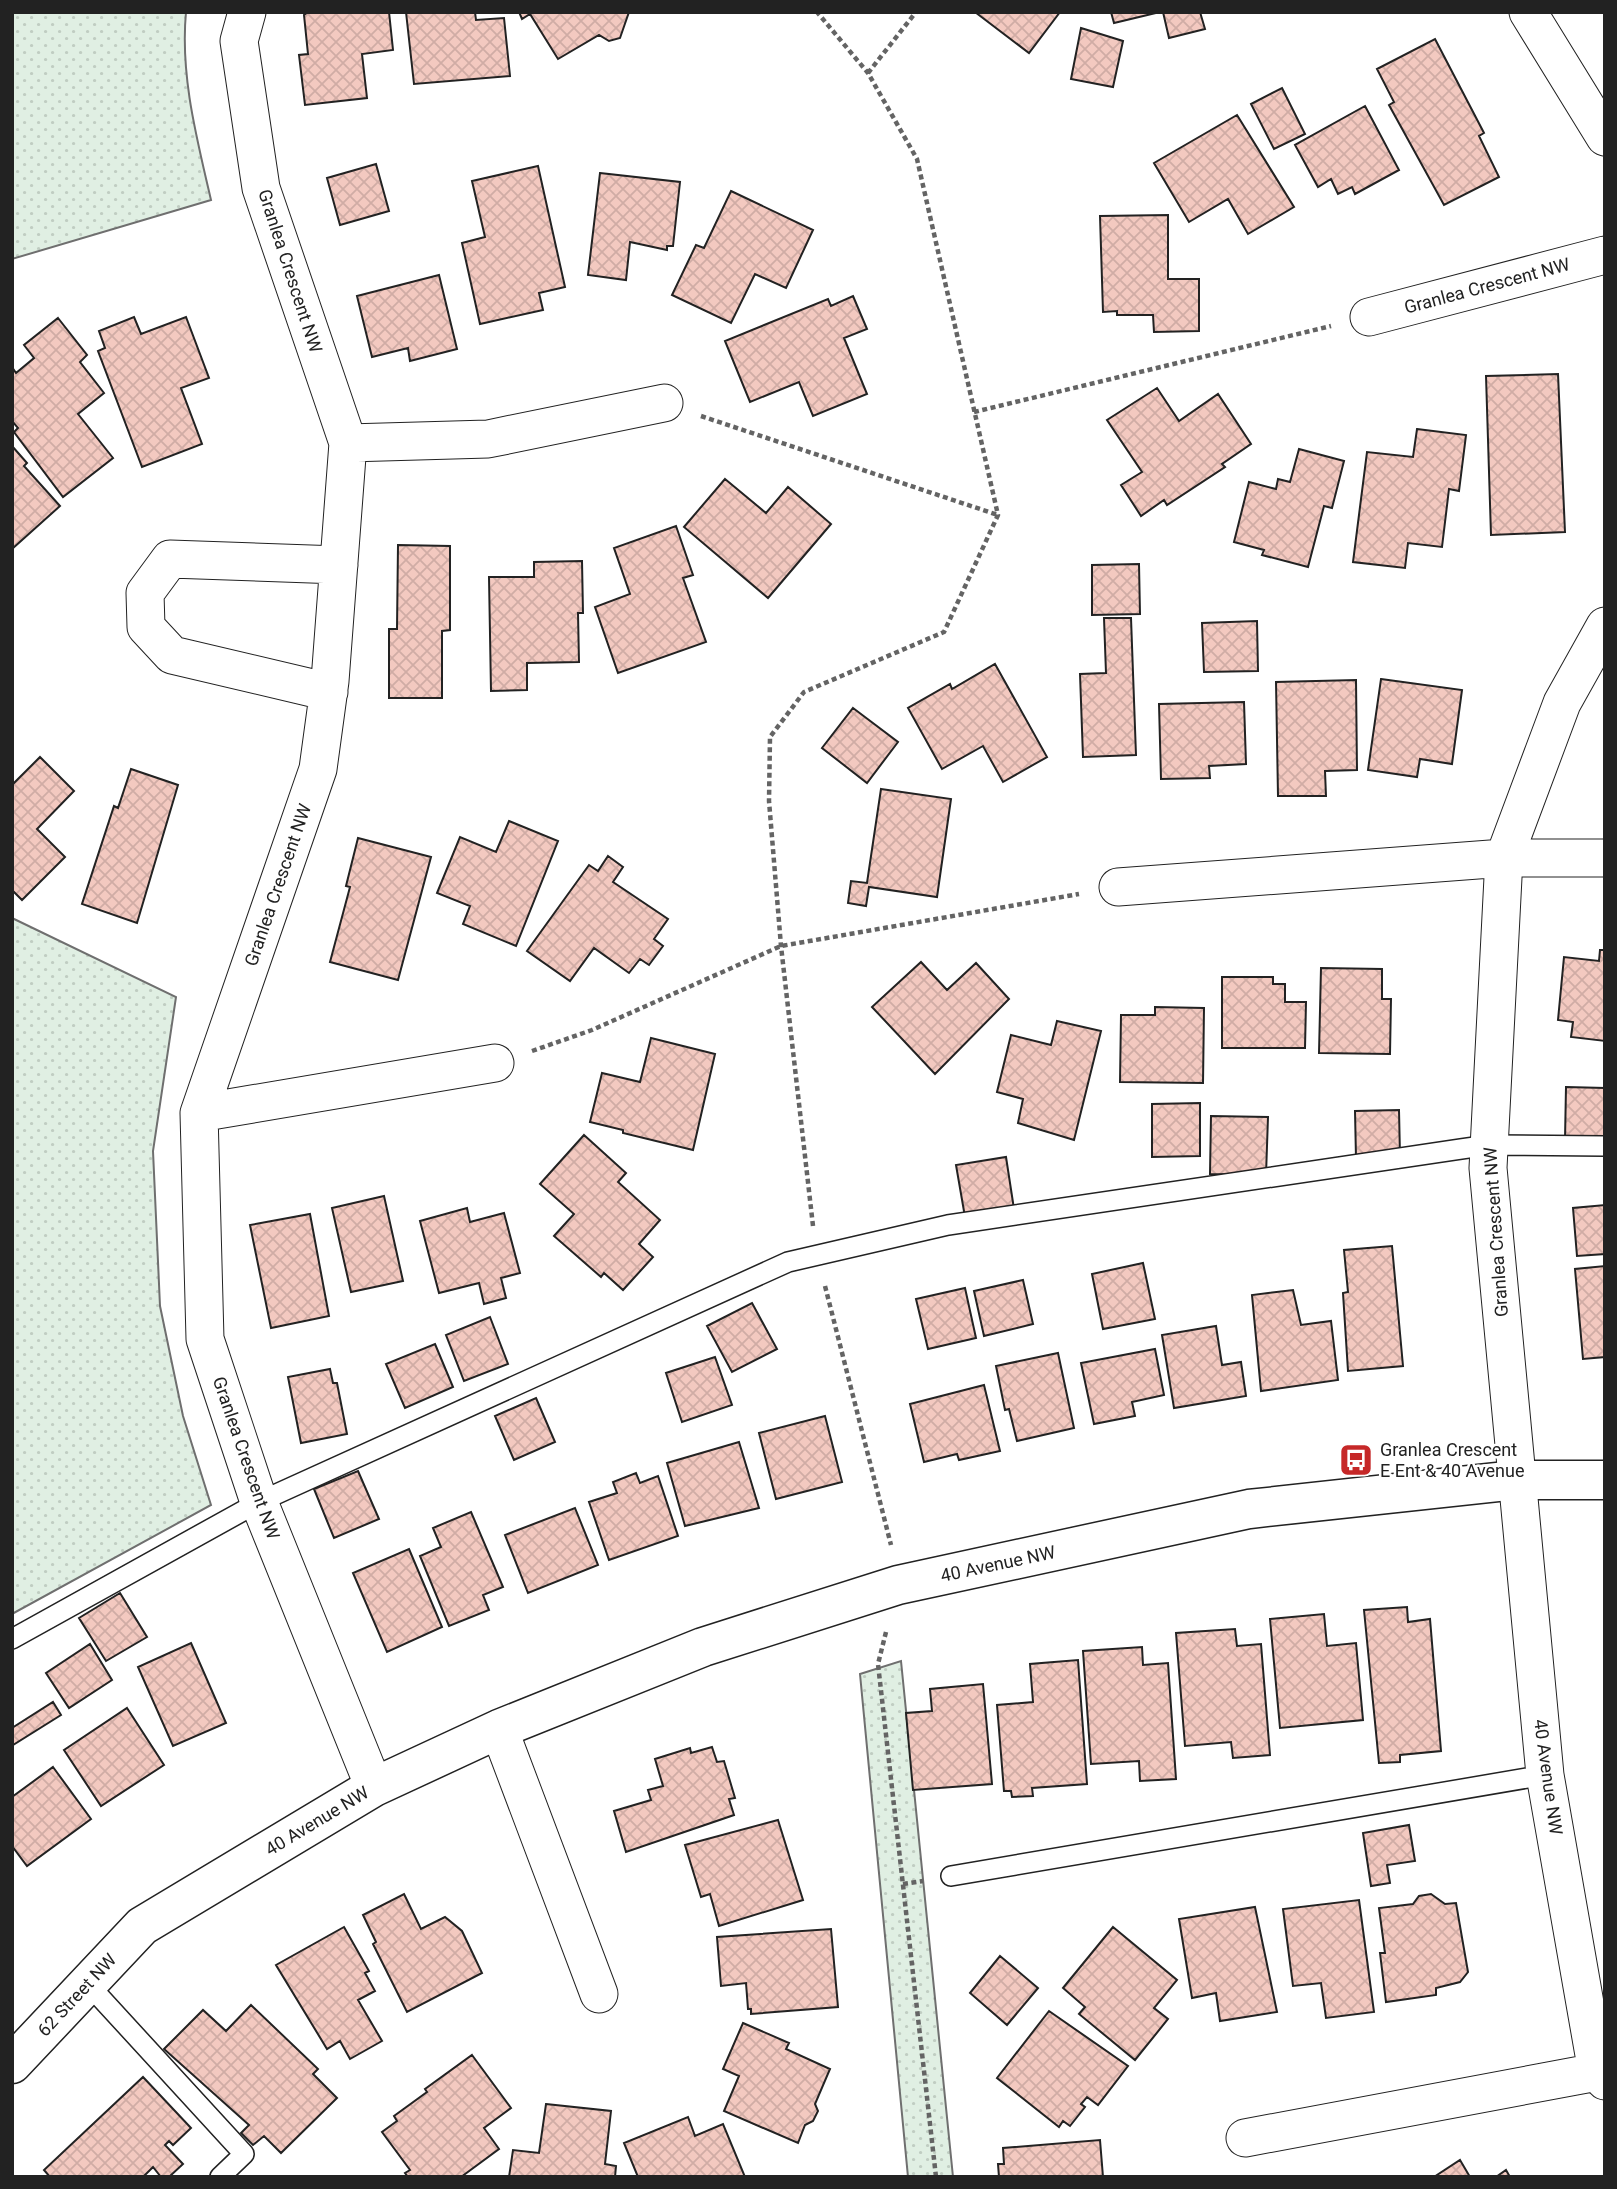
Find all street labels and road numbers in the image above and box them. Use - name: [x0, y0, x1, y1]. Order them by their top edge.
- street label: Granlea Crescent NW: [254, 187, 327, 355]
- street label: Granlea Crescent NW: [1402, 253, 1572, 318]
- street label: Granlea Crescent NW: [240, 801, 315, 969]
- street label: Granlea Crescent NW: [1479, 1146, 1512, 1318]
- street label: Granlea Crescent NW: [209, 1374, 284, 1542]
- street label: 40 Avenue NW: [939, 1541, 1057, 1586]
- street label: 40 Avenue NW: [1530, 1718, 1567, 1836]
- street label: 40 Avenue NW: [261, 1781, 372, 1860]
- street label: 62 Street NW: [33, 1949, 120, 2040]

